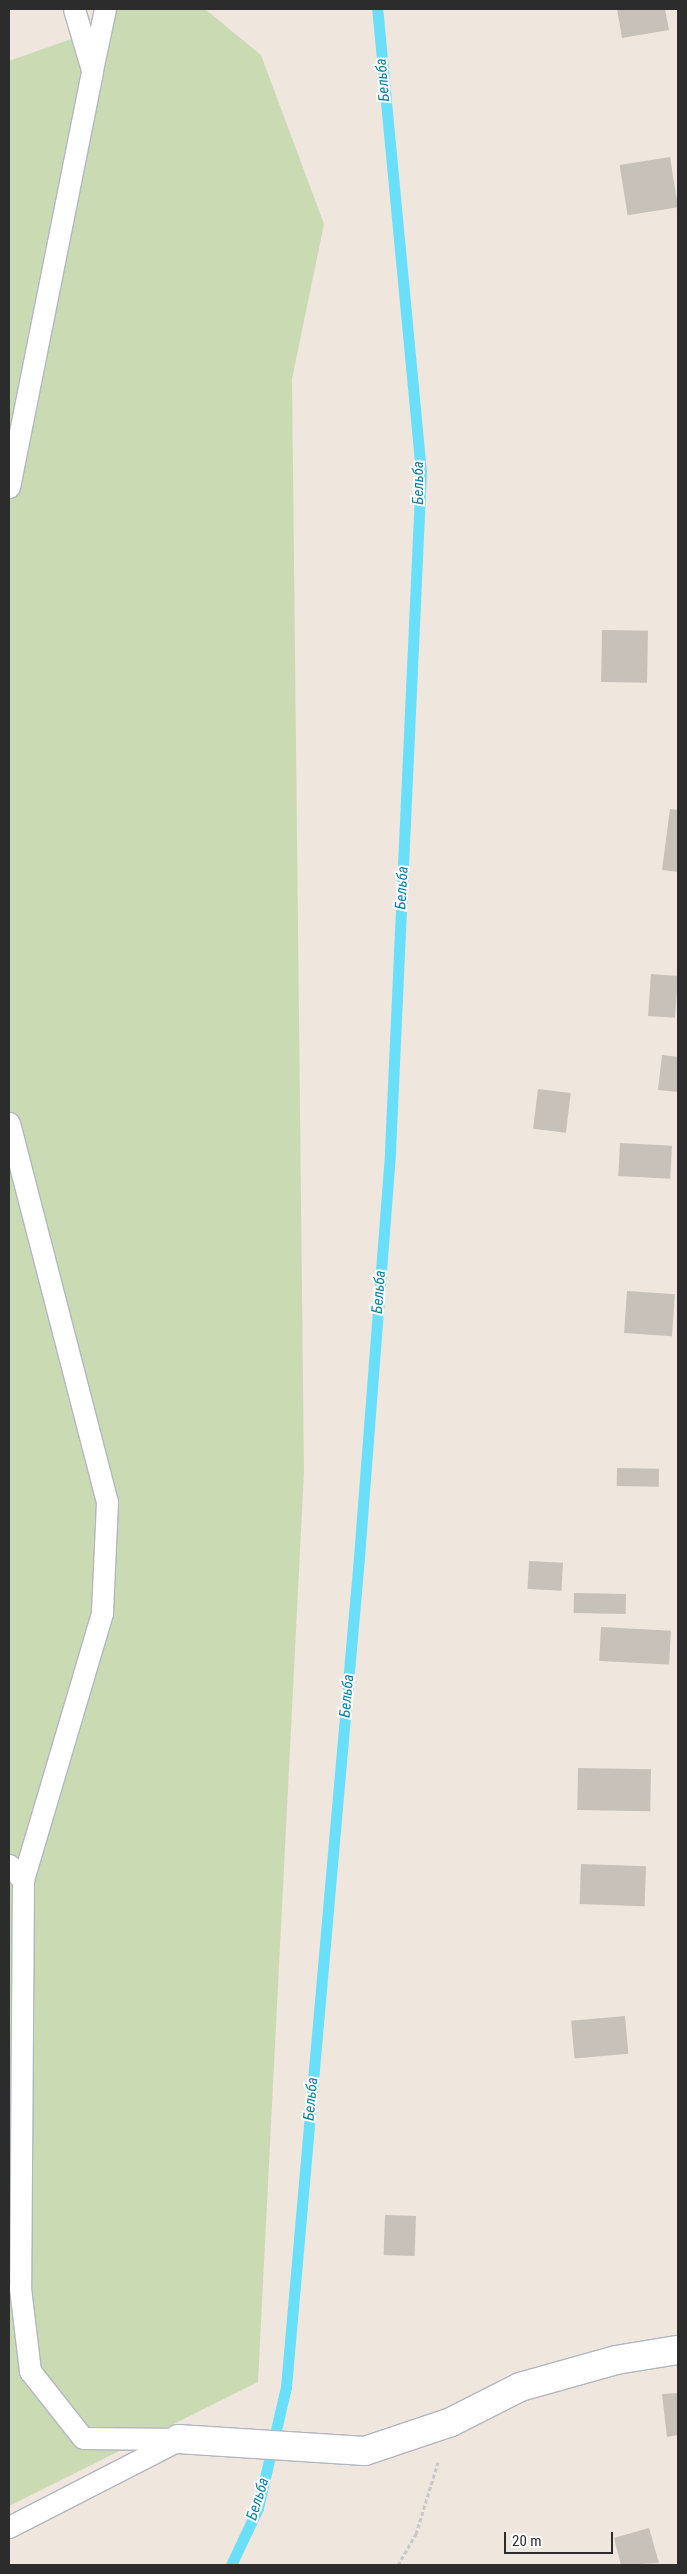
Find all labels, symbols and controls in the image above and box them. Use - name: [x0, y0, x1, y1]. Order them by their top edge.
- water label: Бельба: [372, 58, 394, 102]
- water label: Бельба: [410, 461, 428, 505]
- water label: Бельба: [392, 866, 412, 910]
- water label: Бельба: [369, 1270, 389, 1314]
- water label: Бельба: [336, 1674, 358, 1718]
- water label: Бельба: [300, 2077, 322, 2121]
- water label: Бельба: [243, 2476, 273, 2522]
- scale bar: [507, 2522, 616, 2554]
- text: 20 m: [512, 2532, 542, 2550]

